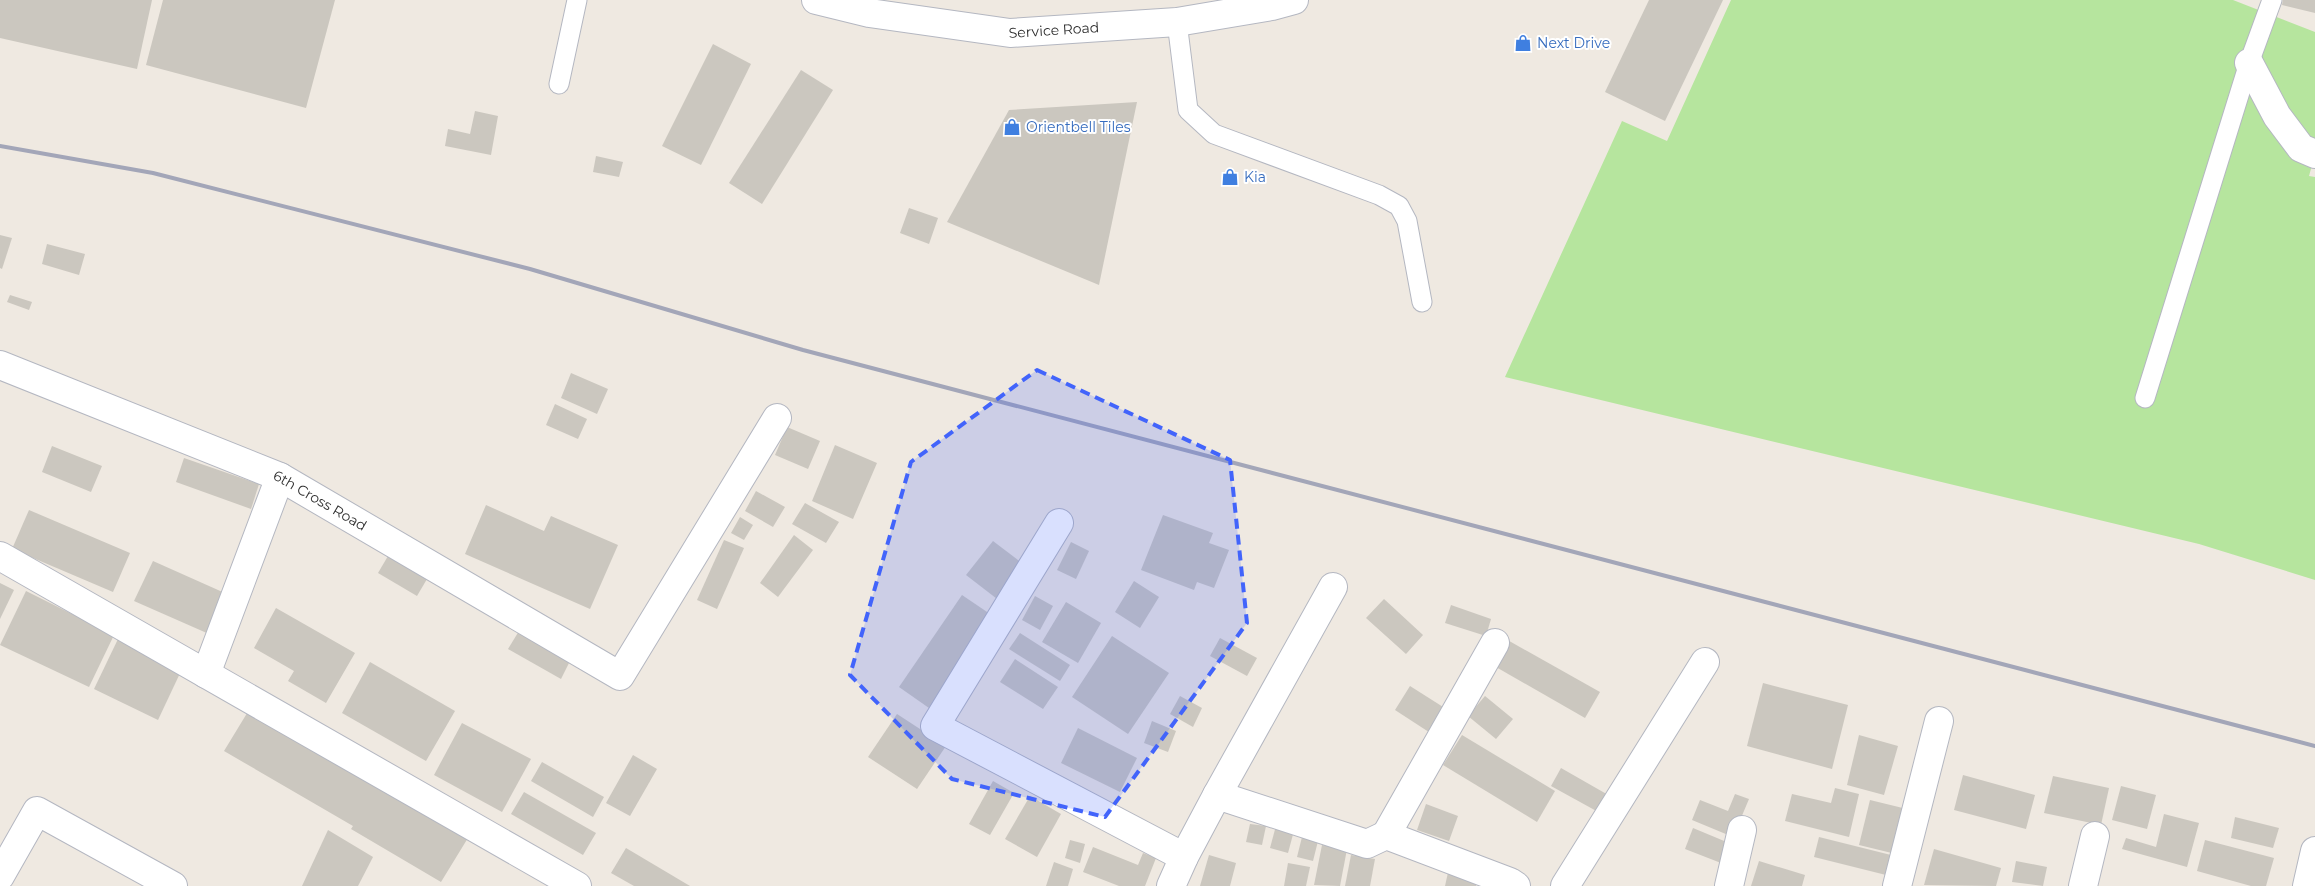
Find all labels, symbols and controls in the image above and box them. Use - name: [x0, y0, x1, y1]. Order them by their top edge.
- street label: Service Road: [1008, 18, 1100, 42]
- shop icon: Next Drive: [1513, 33, 1533, 53]
- place label: Next Drive: [1537, 34, 1610, 52]
- shop icon: Orientbell Tiles: [1002, 117, 1022, 137]
- place label: Orientbell Tiles: [1026, 118, 1131, 136]
- shop icon: Kia: [1220, 167, 1240, 187]
- place label: Kia: [1244, 168, 1266, 186]
- street label: 6th Cross Road: [271, 466, 370, 535]

